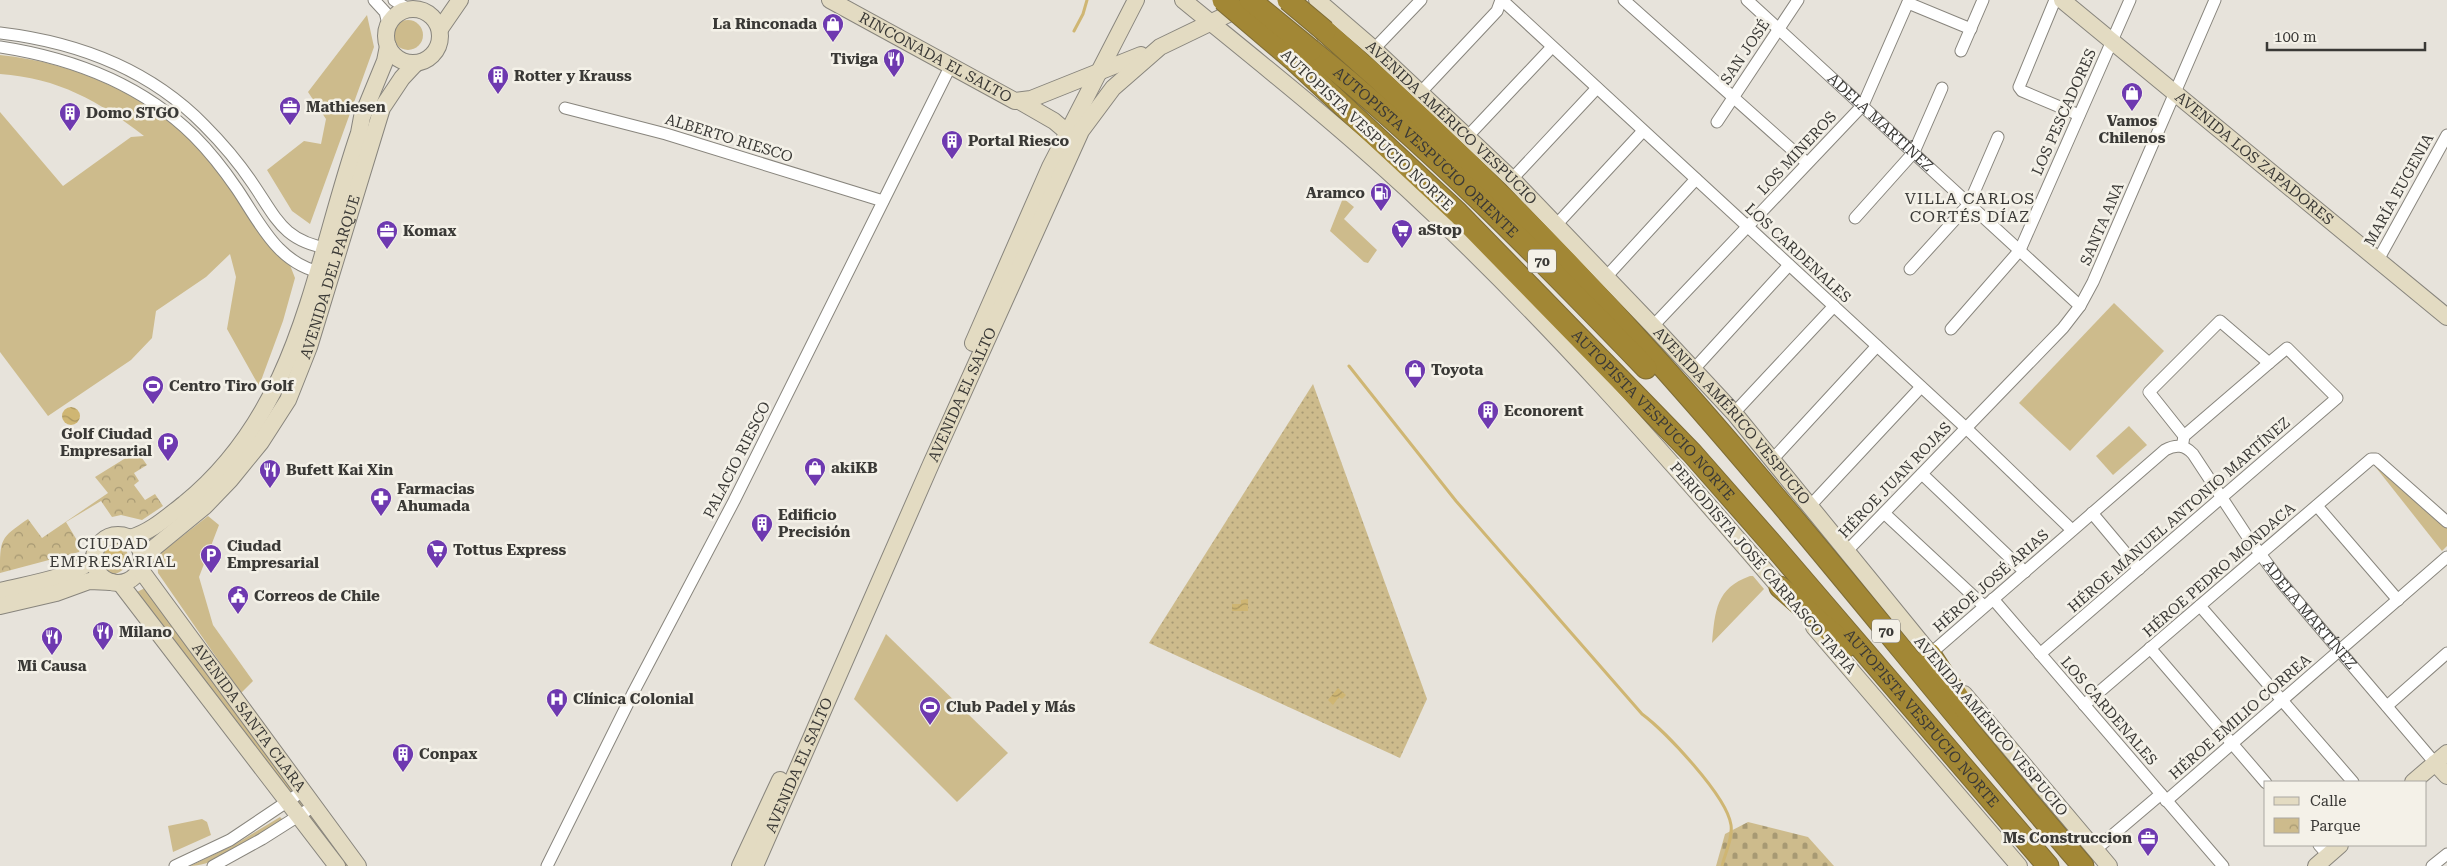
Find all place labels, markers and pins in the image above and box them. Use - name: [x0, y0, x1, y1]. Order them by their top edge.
- shop icon: La Rinconada: [821, 12, 845, 43]
- place label: La Rinconada: [713, 15, 817, 33]
- restaurant icon: Tiviga: [882, 47, 906, 78]
- place label: Tiviga: [830, 50, 878, 68]
- building icon: Rotter y Krauss: [486, 64, 510, 95]
- place label: Rotter y Krauss: [514, 67, 632, 85]
- shop icon: Vamos Chilenos: [2120, 81, 2144, 112]
- office icon: Mathiesen: [278, 95, 302, 126]
- place label: Mathiesen: [306, 98, 386, 116]
- building icon: Domo STGO: [58, 101, 82, 132]
- place label: Domo STGO: [86, 104, 179, 122]
- place label: Vamos Chilenos: [2099, 112, 2166, 147]
- building icon: Portal Riesco: [940, 129, 964, 160]
- place label: Portal Riesco: [968, 132, 1070, 150]
- fuel station icon: Aramco: [1369, 181, 1393, 212]
- place label: Aramco: [1306, 184, 1365, 202]
- supermarket icon: aStop: [1390, 218, 1414, 249]
- office icon: Komax: [375, 219, 399, 250]
- place label: aStop: [1418, 221, 1462, 239]
- place label: Komax: [403, 222, 456, 240]
- shop icon: Toyota: [1403, 358, 1427, 389]
- place label: Toyota: [1431, 361, 1484, 379]
- sports icon: Centro Tiro Golf: [141, 374, 165, 405]
- place label: Centro Tiro Golf: [169, 377, 294, 395]
- building icon: Econorent: [1476, 399, 1500, 430]
- place label: Econorent: [1504, 402, 1584, 420]
- place label: Golf Ciudad Empresarial: [60, 425, 152, 460]
- parking icon: Golf Ciudad Empresarial: [156, 431, 180, 462]
- shop icon: akiKB: [803, 456, 827, 487]
- restaurant icon: Bufett Kai Xin: [258, 458, 282, 489]
- place label: akiKB: [831, 459, 878, 477]
- place label: Bufett Kai Xin: [286, 461, 393, 479]
- place label: Farmacias Ahumada: [397, 480, 475, 515]
- pharmacy icon: Farmacias Ahumada: [369, 486, 393, 517]
- place label: Edificio Precisión: [778, 506, 850, 541]
- building icon: Edificio Precisión: [750, 512, 774, 543]
- place label: Ciudad Empresarial: [227, 537, 319, 572]
- supermarket icon: Tottus Express: [425, 538, 449, 569]
- place label: Tottus Express: [453, 541, 566, 559]
- parking icon: Ciudad Empresarial: [199, 543, 223, 574]
- public building icon: Correos de Chile: [226, 584, 250, 615]
- place label: Correos de Chile: [254, 587, 380, 605]
- restaurant icon: Milano: [91, 620, 115, 651]
- place label: Milano: [119, 623, 172, 641]
- restaurant icon: Mi Causa: [40, 625, 64, 656]
- place label: Mi Causa: [17, 657, 87, 675]
- hospital icon: Clínica Colonial: [545, 687, 569, 718]
- place label: Clínica Colonial: [573, 690, 694, 708]
- sports icon: Club Padel y Más: [918, 695, 942, 726]
- place label: Club Padel y Más: [946, 698, 1076, 716]
- building icon: Conpax: [391, 742, 415, 773]
- place label: Conpax: [419, 745, 477, 763]
- office icon: Ms Construccion: [2136, 826, 2160, 857]
- place label: Ms Construccion: [2003, 829, 2132, 847]

